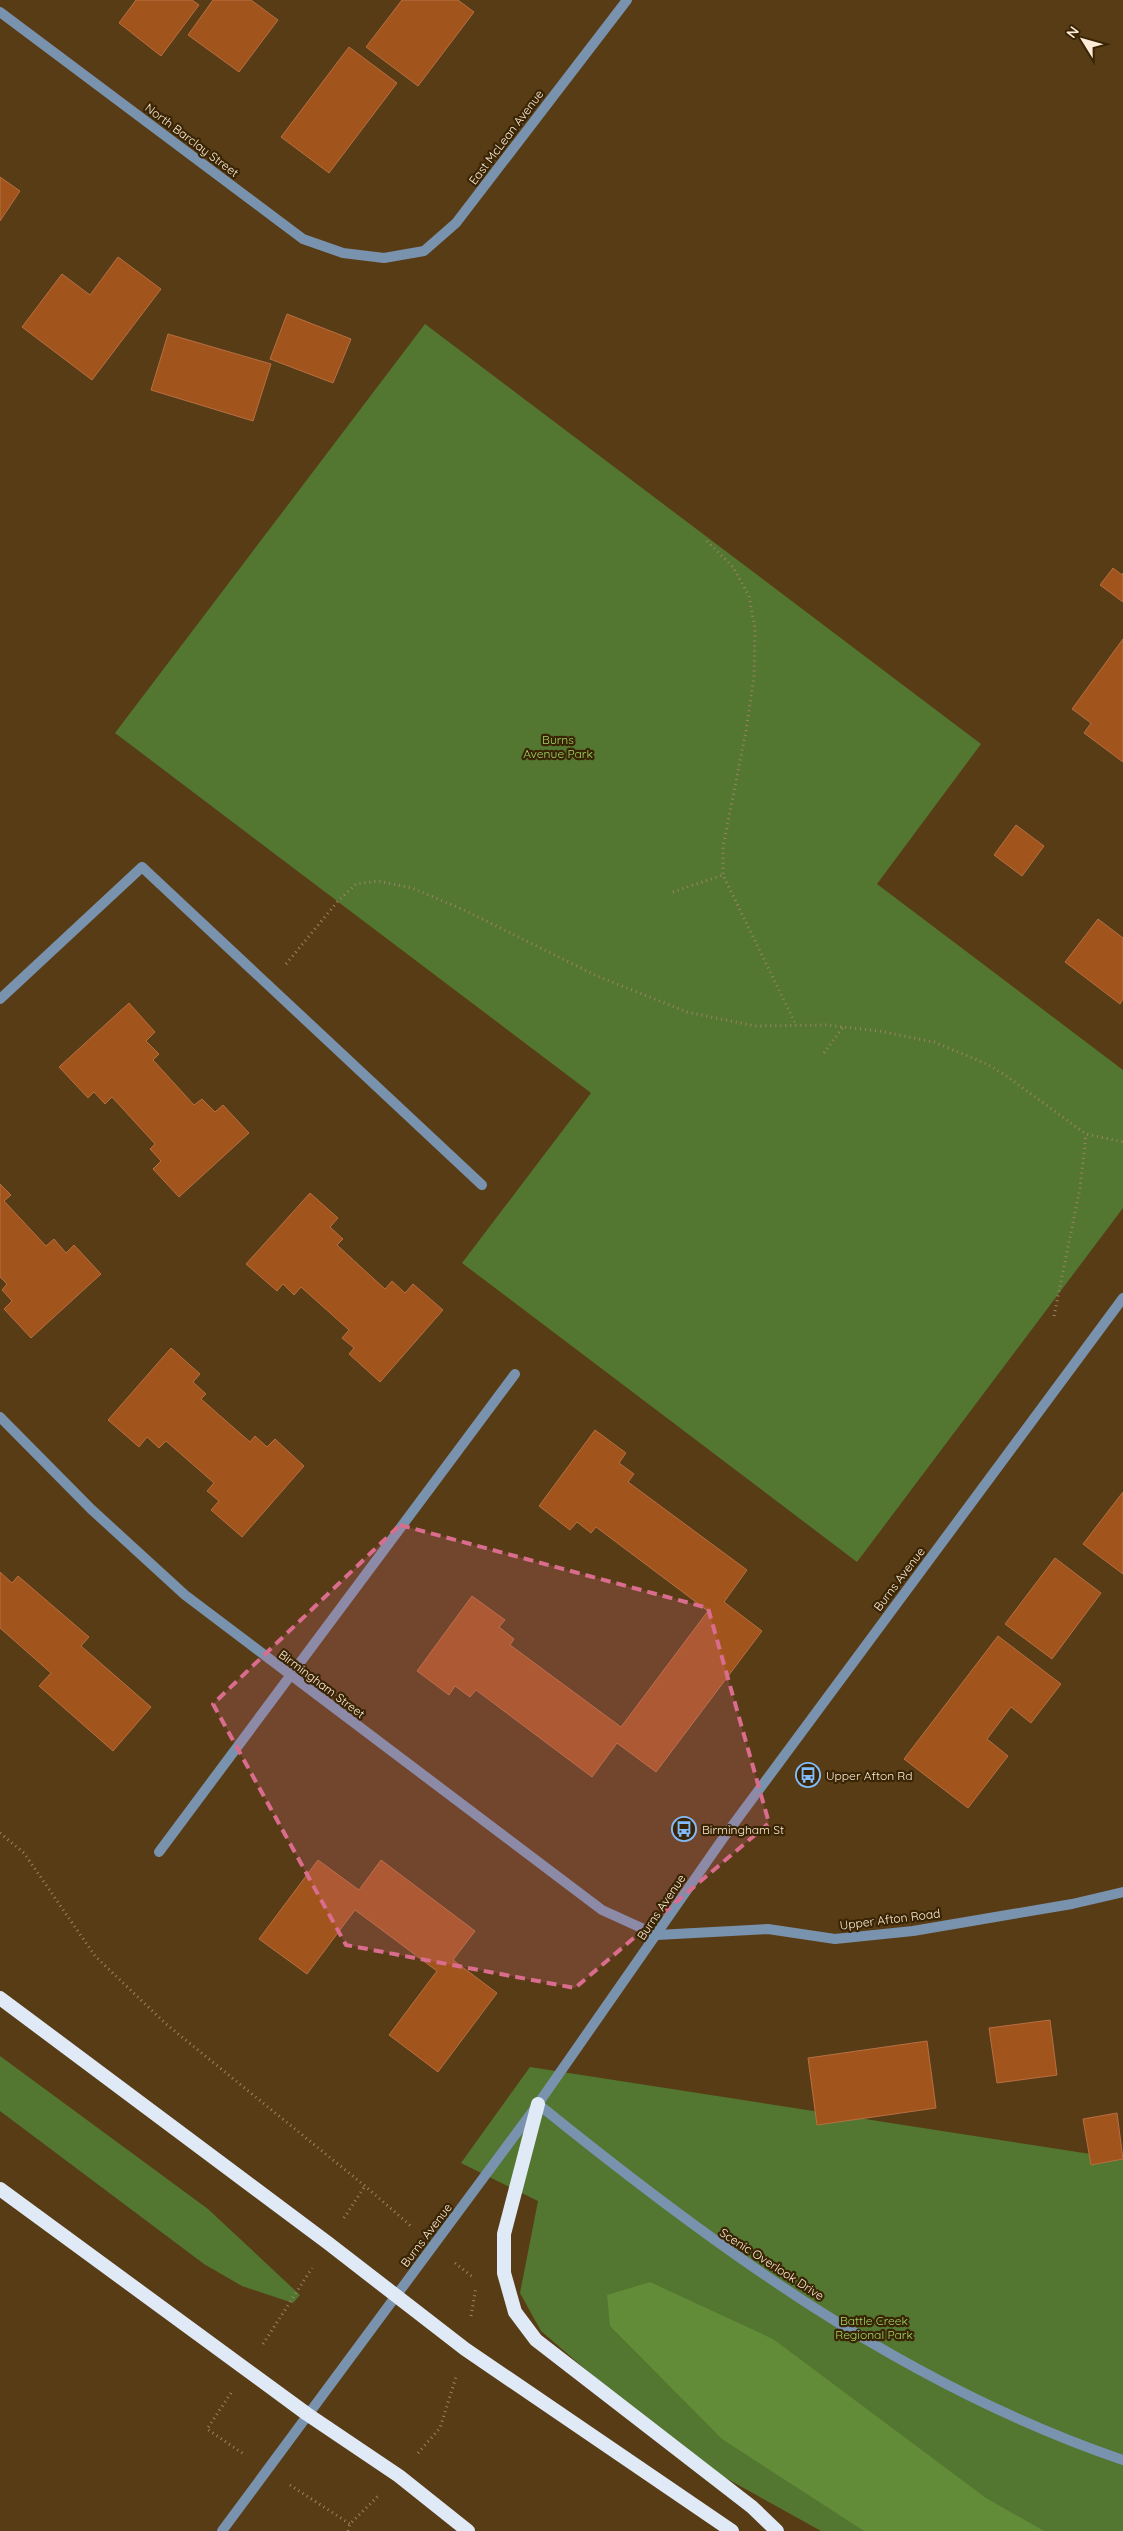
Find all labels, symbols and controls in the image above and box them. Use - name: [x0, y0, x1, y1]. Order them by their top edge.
- north arrow: [1058, 15, 1108, 65]
- text: N: [1062, 23, 1083, 42]
- street label: East McLean Avenue: [465, 86, 547, 187]
- street label: North Barclay Street: [142, 100, 242, 180]
- park label: Burns Avenue Park: [523, 732, 593, 761]
- street label: Burns Avenue: [870, 1544, 928, 1614]
- street label: Birmingham Street: [276, 1647, 368, 1721]
- bus stop icon: Upper Afton Rd: [795, 1762, 821, 1788]
- place label: Upper Afton Rd: [826, 1768, 913, 1783]
- bus stop icon: Birmingham St: [671, 1816, 697, 1842]
- place label: Birmingham St: [702, 1822, 784, 1837]
- street label: Burns Avenue: [633, 1871, 689, 1943]
- street label: Upper Afton Road: [839, 1905, 941, 1933]
- street label: Burns Avenue: [397, 2200, 455, 2270]
- street label: Scenic Overlook Drive: [717, 2225, 827, 2303]
- park label: Battle Creek Regional Park: [835, 2313, 913, 2342]

